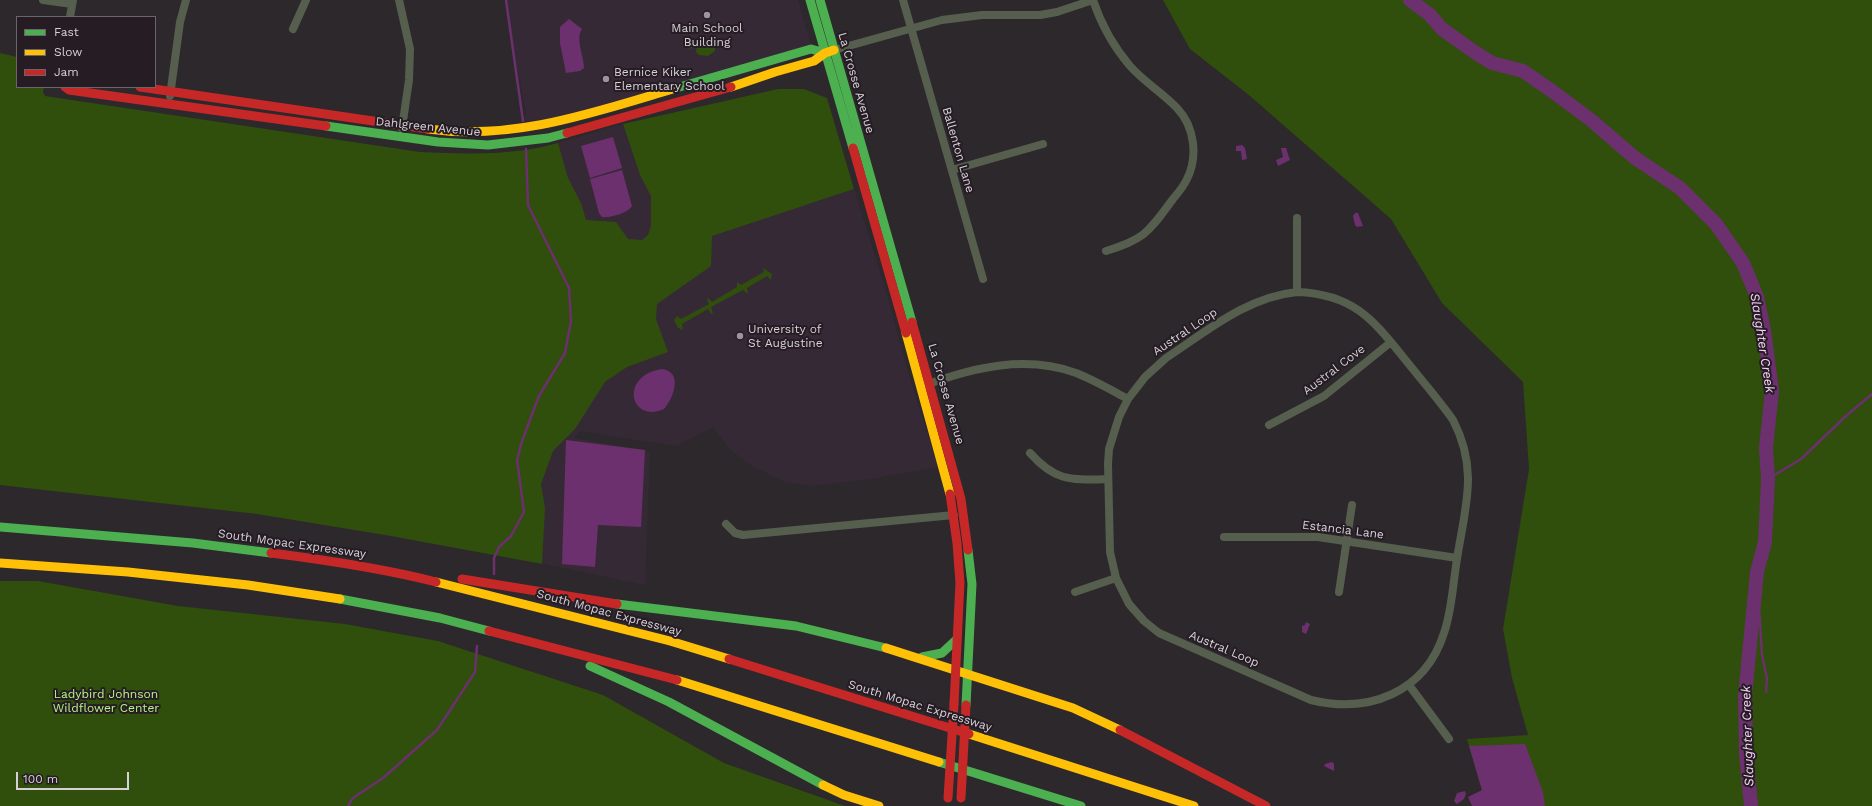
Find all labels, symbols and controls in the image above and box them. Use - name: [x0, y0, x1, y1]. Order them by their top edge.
- marker: Main School Building: [702, 10, 712, 20]
- legend: [16, 16, 156, 88]
- place label: Main School Building: [671, 21, 743, 49]
- text: Fast: [54, 25, 79, 39]
- street label: La Crosse Avenue: [835, 31, 877, 135]
- text: Slow: [54, 45, 82, 59]
- text: Jam: [54, 65, 79, 79]
- place label: Bernice Kiker Elementary School: [614, 65, 725, 93]
- marker: Bernice Kiker Elementary School: [601, 74, 611, 84]
- street label: Ballenton Lane: [939, 106, 977, 194]
- street label: Dahlgreen Avenue: [375, 114, 481, 140]
- water label: Slaughter Creek: [1746, 292, 1778, 394]
- street label: Austral Loop: [1150, 305, 1220, 359]
- place label: University of St Augustine: [748, 322, 823, 350]
- marker: University of St Augustine: [735, 331, 745, 341]
- street label: La Crosse Avenue: [925, 342, 967, 446]
- street label: Austral Cove: [1300, 342, 1368, 398]
- street label: Estancia Lane: [1301, 518, 1385, 542]
- street label: South Mopac Expressway: [217, 526, 367, 562]
- street label: South Mopac Expressway: [535, 587, 683, 639]
- street label: Austral Loop: [1187, 628, 1261, 670]
- street label: South Mopac Expressway: [846, 677, 994, 735]
- water label: Slaughter Creek: [1738, 685, 1758, 787]
- park label: Ladybird Johnson Wildflower Center: [53, 687, 159, 715]
- scale bar: [18, 764, 131, 790]
- text: 100 m: [23, 772, 58, 786]

